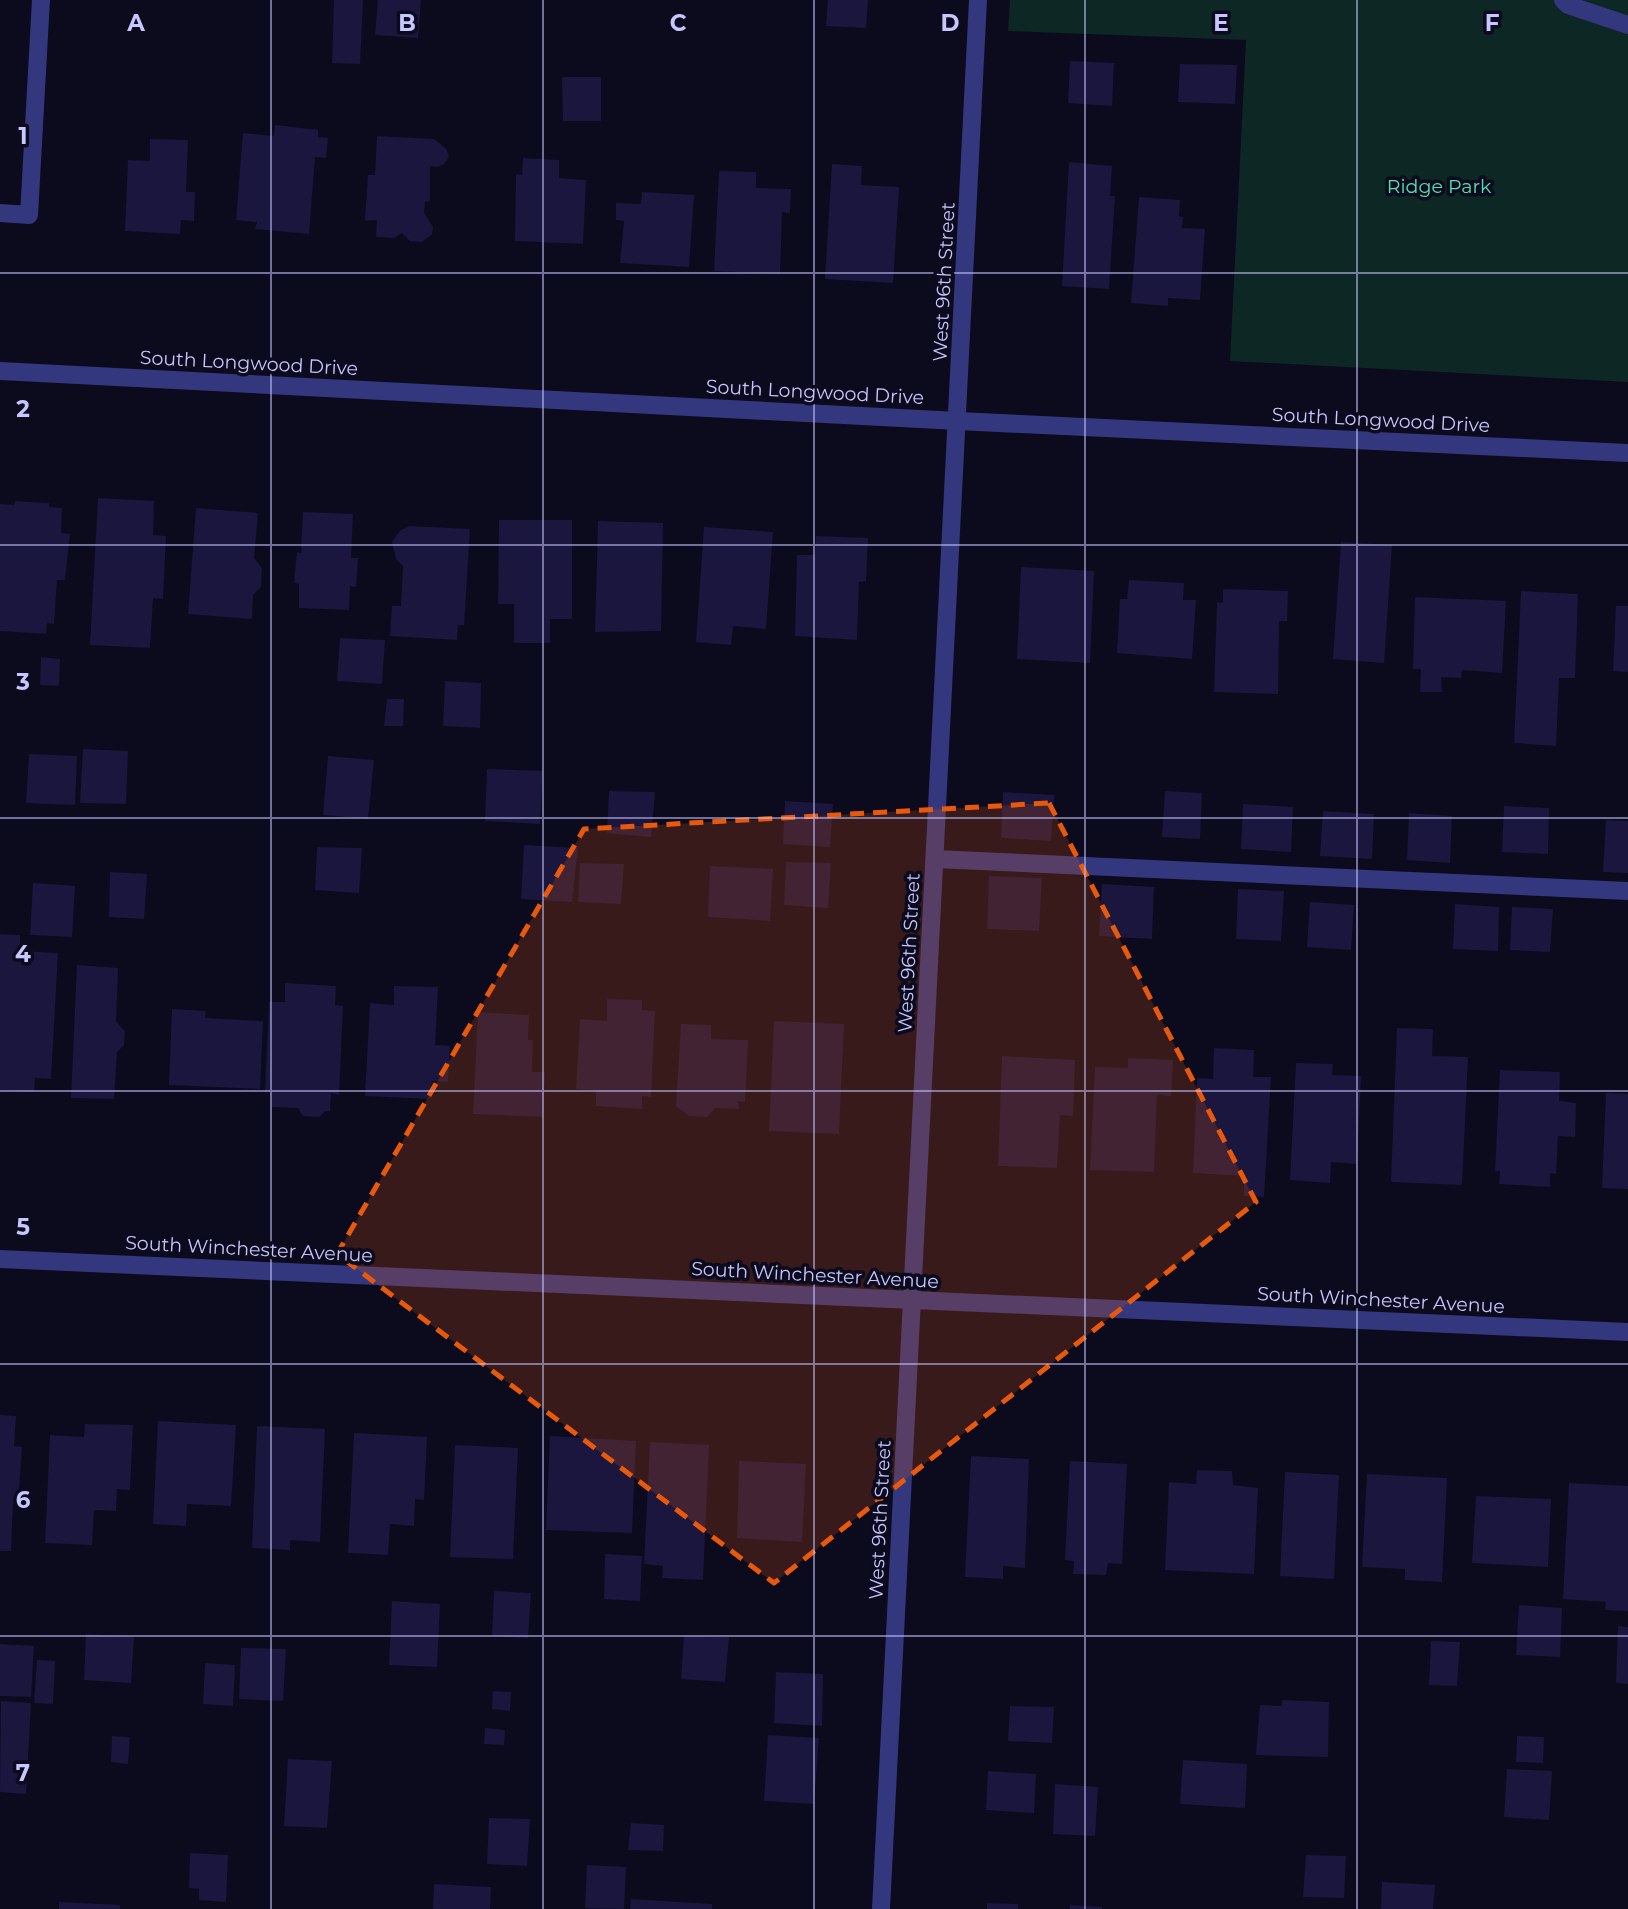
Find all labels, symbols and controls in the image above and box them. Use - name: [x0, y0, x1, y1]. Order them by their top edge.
- text: A: [126, 9, 145, 37]
- text: B: [398, 9, 416, 37]
- text: C: [670, 9, 687, 37]
- text: D: [941, 9, 960, 37]
- text: E: [1213, 9, 1229, 37]
- text: F: [1485, 9, 1500, 37]
- text: 1: [18, 122, 28, 150]
- park label: Ridge Park: [1387, 175, 1492, 198]
- street label: West 96th Street: [928, 201, 960, 362]
- street label: South Longwood Drive: [139, 346, 359, 380]
- street label: South Longwood Drive: [705, 375, 925, 409]
- text: 2: [16, 395, 30, 423]
- street label: South Longwood Drive: [1271, 403, 1491, 437]
- text: 3: [15, 668, 30, 696]
- street label: West 96th Street: [893, 872, 925, 1033]
- text: 4: [15, 940, 31, 968]
- text: 5: [16, 1213, 30, 1241]
- street label: South Winchester Avenue: [125, 1231, 373, 1267]
- street label: South Winchester Avenue: [691, 1257, 939, 1293]
- street label: South Winchester Avenue: [1257, 1282, 1505, 1318]
- street label: West 96th Street: [864, 1439, 896, 1600]
- text: 6: [16, 1486, 31, 1514]
- text: 7: [16, 1759, 30, 1787]

